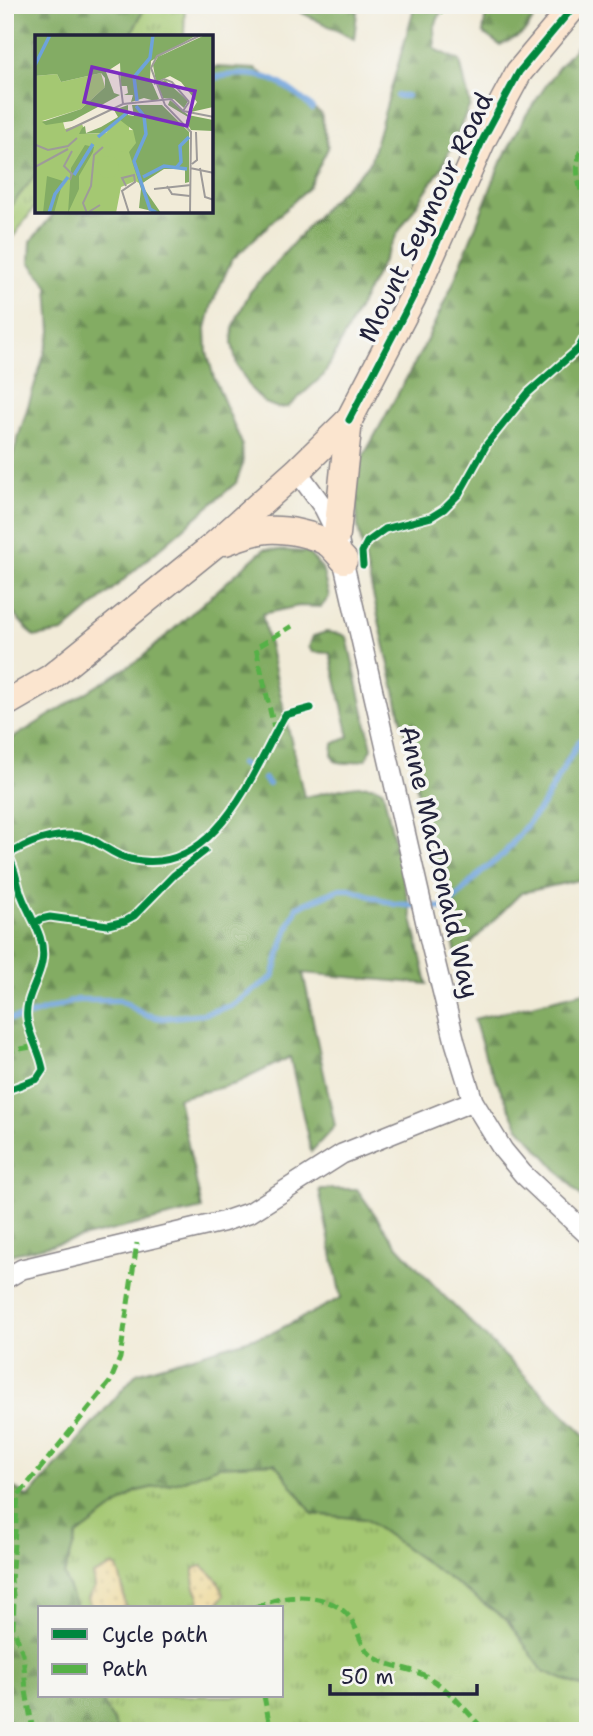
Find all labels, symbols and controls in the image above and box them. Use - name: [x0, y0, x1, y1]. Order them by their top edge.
- inset map: [35, 35, 214, 214]
- street label: Mount Seymour Road: [349, 86, 501, 348]
- street label: Anne MacDonald Way: [392, 722, 488, 1002]
- legend: [38, 1606, 284, 1698]
- text: Cycle path: [102, 1621, 208, 1649]
- scale bar: [330, 1652, 477, 1696]
- text: Path: [102, 1655, 148, 1683]
- text: 50 m: [341, 1663, 394, 1691]

